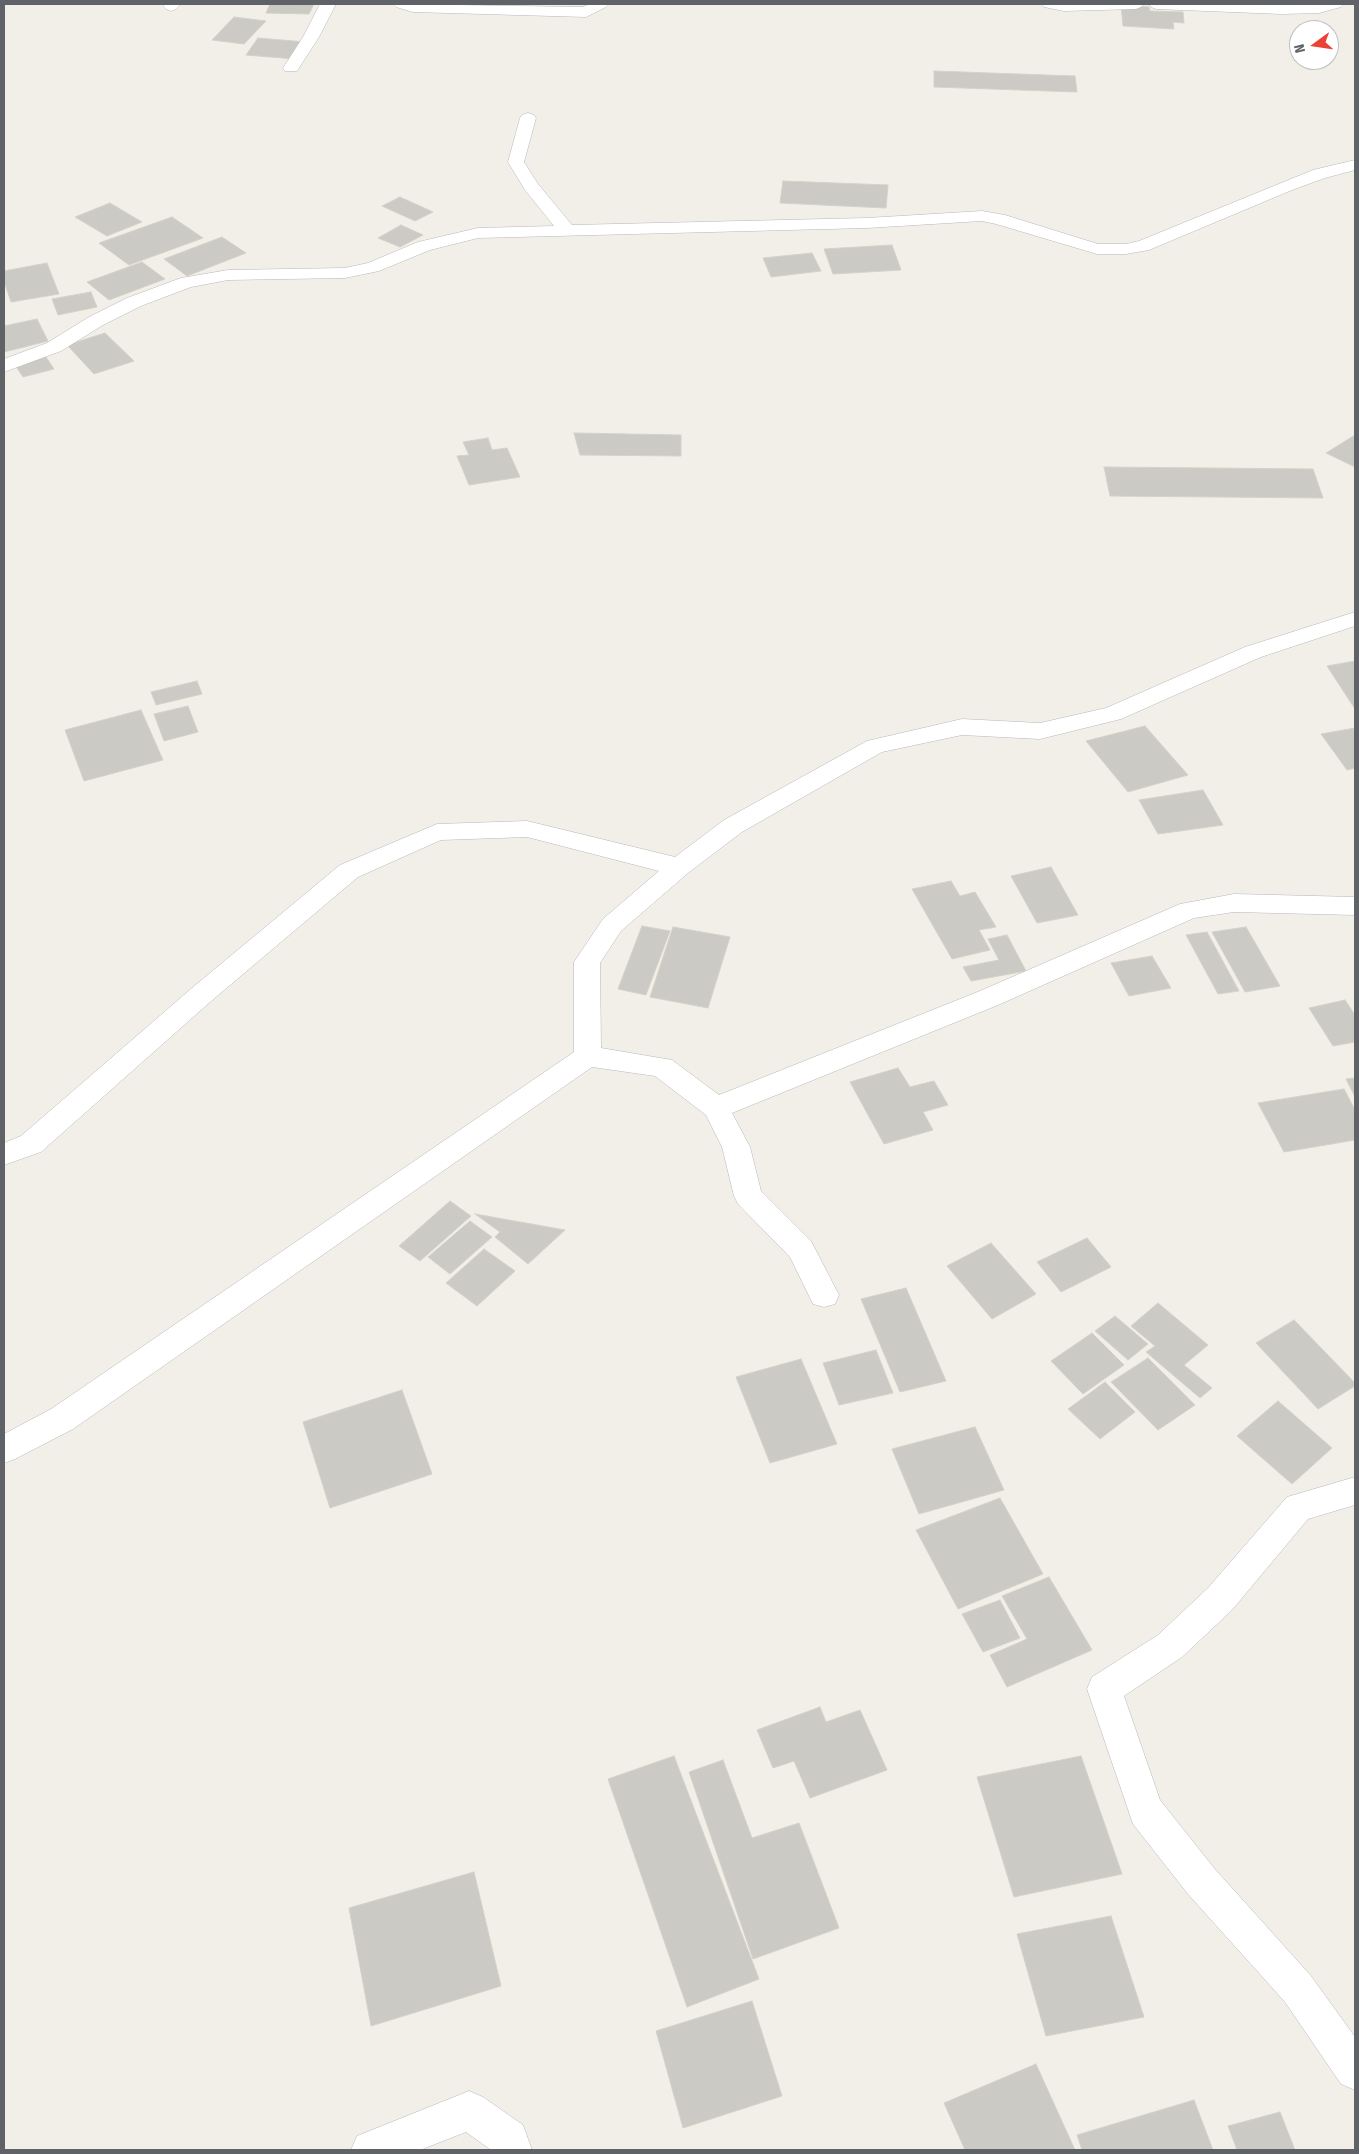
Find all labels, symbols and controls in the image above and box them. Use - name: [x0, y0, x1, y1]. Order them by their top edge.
- north arrow: [1289, 20, 1339, 70]
- text: N: [1291, 42, 1309, 55]

